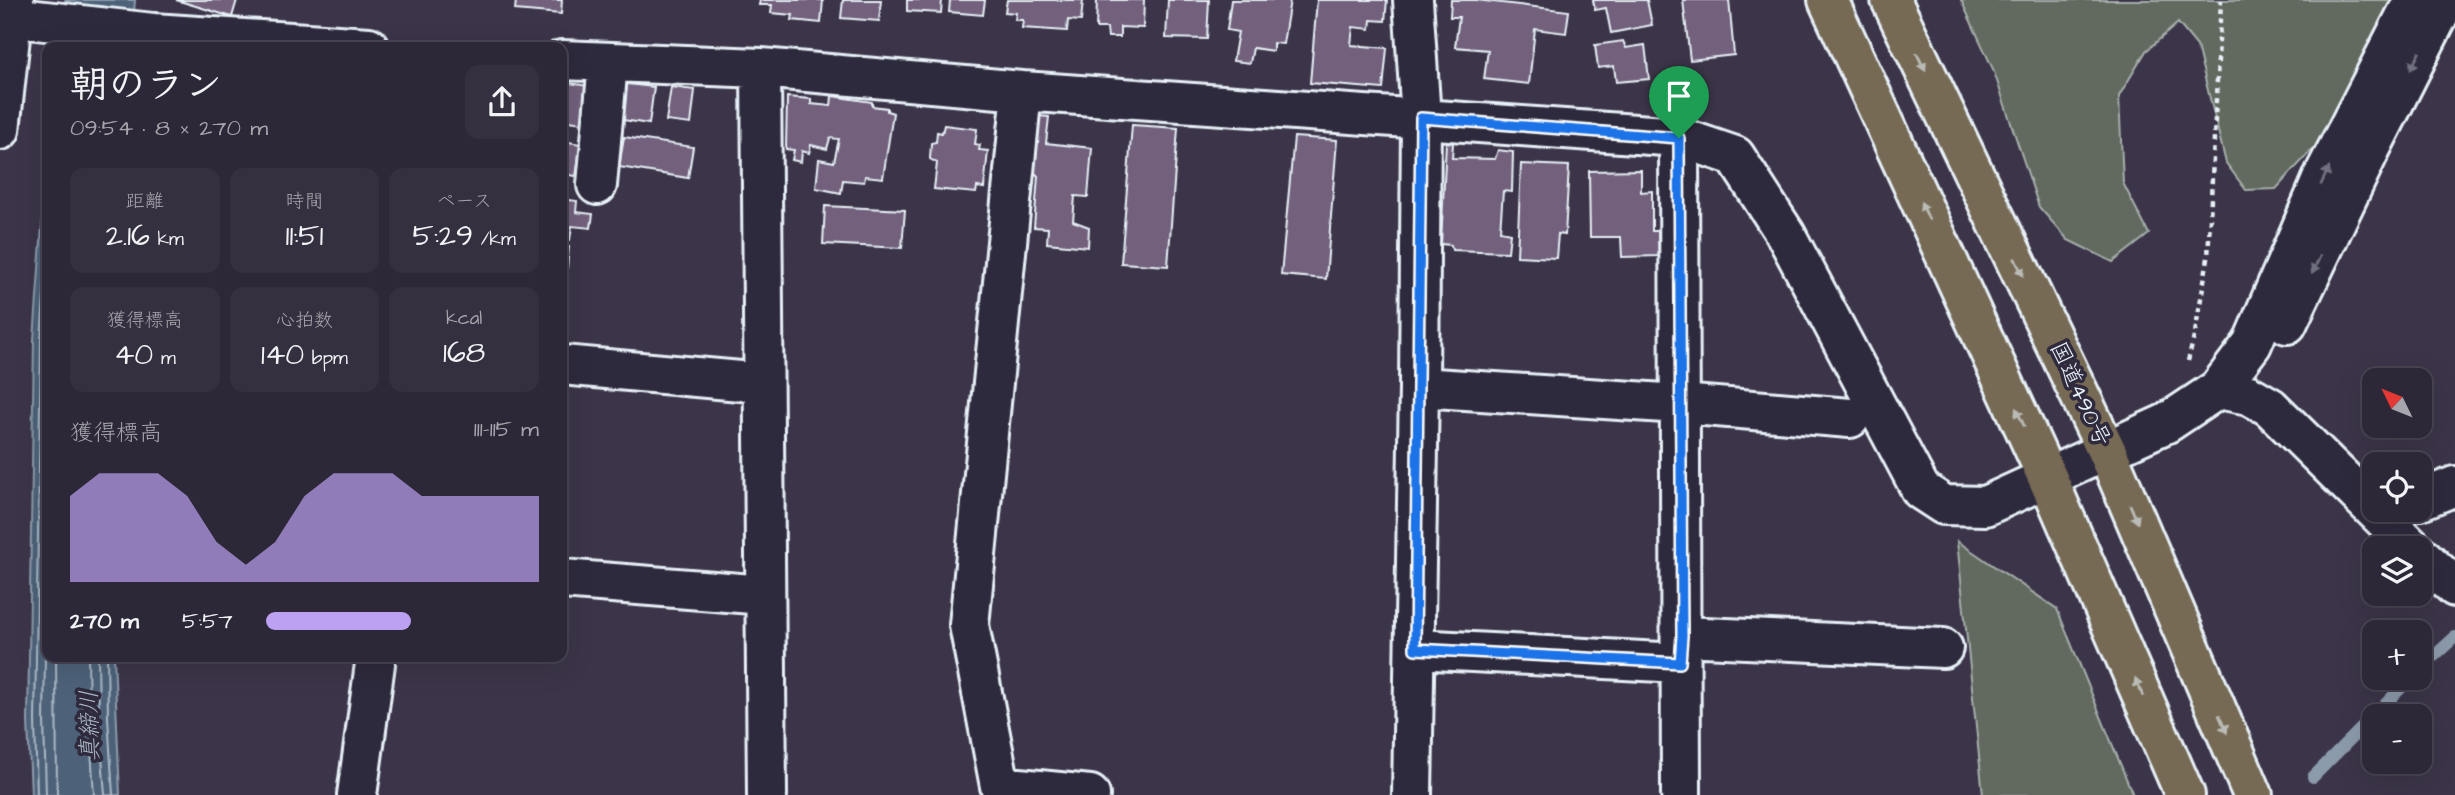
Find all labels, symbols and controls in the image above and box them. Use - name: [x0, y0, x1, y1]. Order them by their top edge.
- one-way arrow: [1915, 51, 1926, 72]
- one-way arrow: [2410, 51, 2421, 71]
- text: 朝のラン: [70, 60, 222, 112]
- button: share: [465, 65, 539, 139]
- pin: [1649, 66, 1709, 138]
- icon: arrive: [1660, 77, 1698, 115]
- text: 09:54 · 8 × 270 m: [70, 112, 268, 144]
- one-way arrow: [2319, 166, 2330, 186]
- text: 距離: [126, 188, 164, 215]
- text: 時間: [285, 188, 324, 215]
- text: ペース: [436, 188, 492, 215]
- one-way arrow: [1919, 200, 1930, 221]
- text: 2.16: [106, 215, 150, 257]
- text: 11:51: [286, 215, 323, 257]
- text: 5:29: [413, 215, 473, 257]
- text: km: [150, 226, 184, 253]
- text: /km: [473, 226, 516, 253]
- one-way arrow: [2310, 255, 2321, 275]
- one-way arrow: [2013, 257, 2025, 277]
- text: kcal: [446, 305, 482, 332]
- text: 獲得標高: [107, 307, 183, 334]
- text: 心拍数: [276, 307, 333, 334]
- text: 168: [443, 332, 485, 374]
- text: 40: [114, 334, 153, 376]
- text: 140: [261, 334, 304, 376]
- street label: 国道490号: [2042, 336, 2118, 452]
- text: m: [153, 345, 176, 372]
- text: bpm: [304, 345, 348, 372]
- north arrow: [2362, 368, 2432, 438]
- map controls: [2362, 368, 2432, 774]
- one-way arrow: [2014, 407, 2025, 427]
- text: 111–115 m: [474, 413, 539, 445]
- text: 獲得標高: [70, 417, 162, 449]
- button: locate: [2362, 452, 2432, 522]
- one-way arrow: [2129, 504, 2140, 525]
- button: layers: [2362, 536, 2432, 606]
- text: 270 m: [70, 605, 139, 637]
- text: 5:57: [182, 605, 233, 637]
- button: +: [2362, 620, 2432, 690]
- one-way arrow: [2133, 677, 2144, 698]
- water label: 真締川: [72, 690, 108, 762]
- button: −: [2362, 704, 2432, 774]
- one-way arrow: [2217, 714, 2228, 735]

